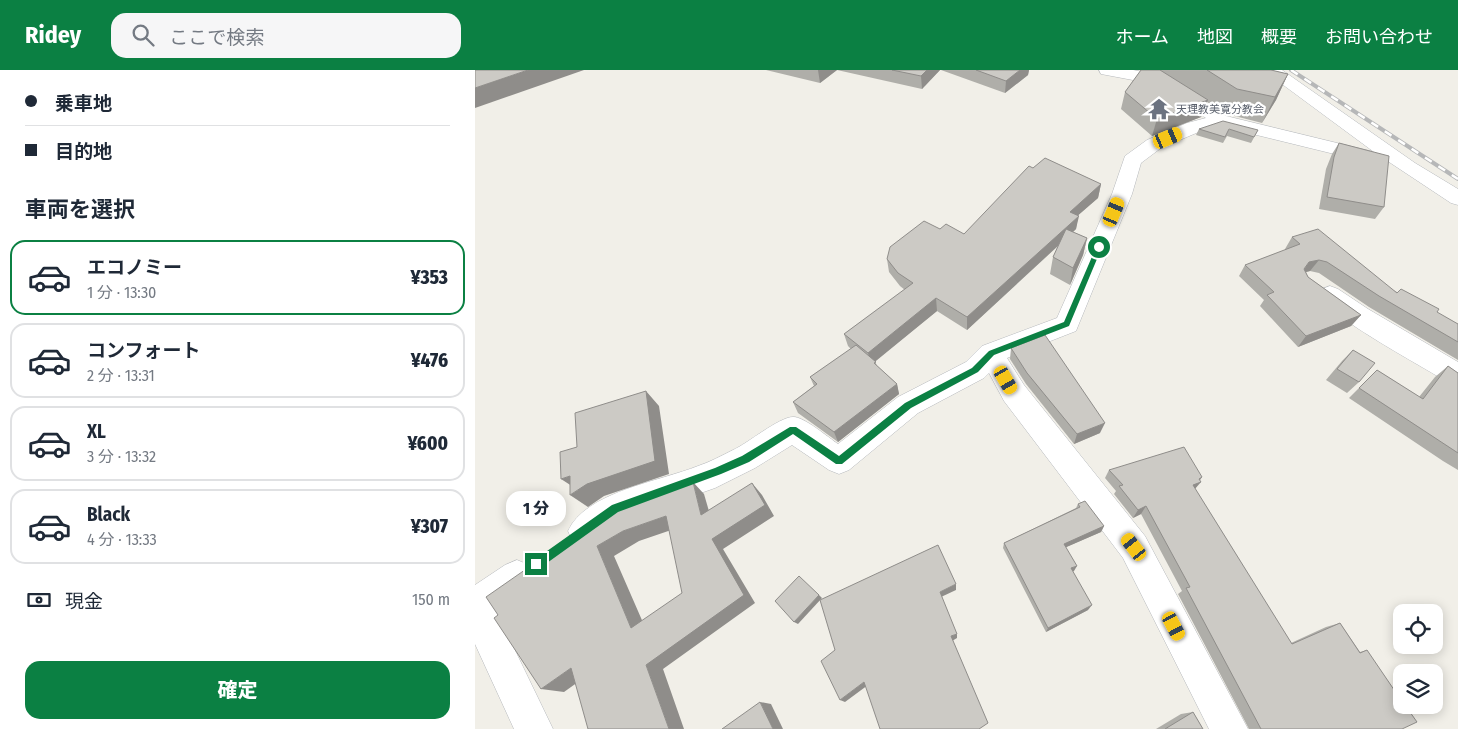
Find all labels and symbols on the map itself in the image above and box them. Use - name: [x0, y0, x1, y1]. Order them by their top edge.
- temple icon: 天理教美寛分教会: [1146, 96, 1172, 122]
- place label: 天理教美寛分教会: [1176, 103, 1264, 116]
- car: [1151, 125, 1184, 151]
- car: [1101, 195, 1126, 229]
- route start: [1088, 236, 1110, 258]
- car: [992, 363, 1019, 397]
- callout: 1 分: [506, 492, 566, 526]
- car: [1118, 531, 1149, 563]
- route end: [525, 553, 547, 575]
- car: [1160, 609, 1187, 643]

